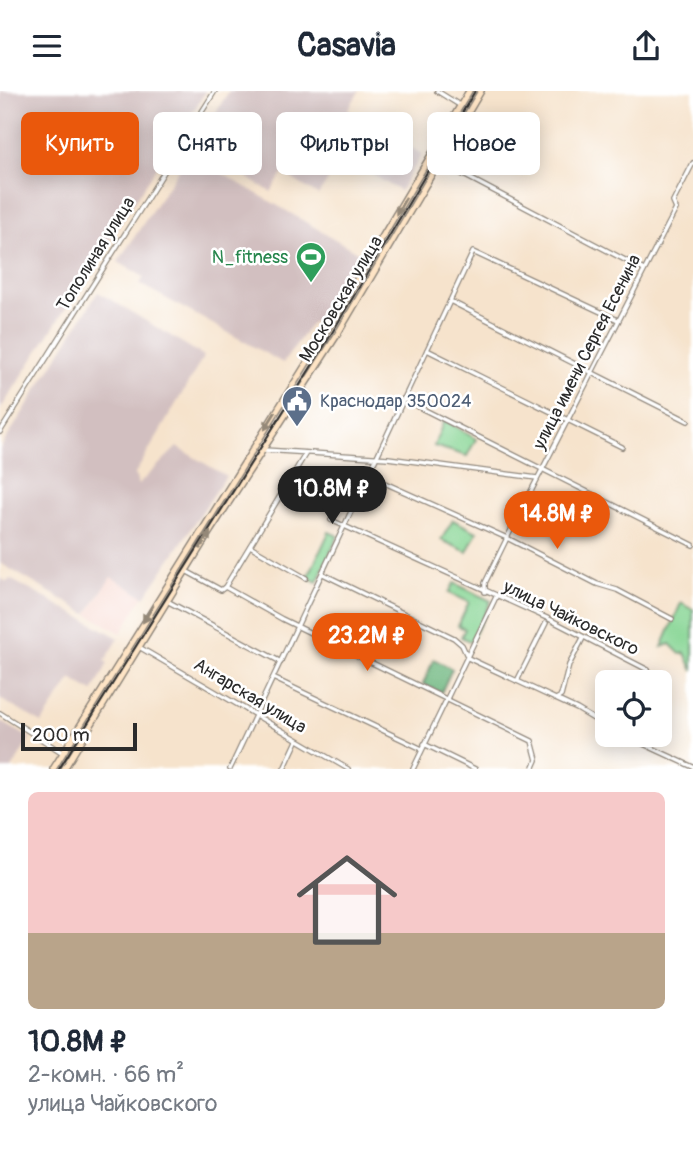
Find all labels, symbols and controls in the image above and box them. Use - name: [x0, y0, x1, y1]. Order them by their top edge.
- text: Casavia: [297, 26, 396, 66]
- icon: menu: [28, 27, 66, 65]
- icon: share: [627, 27, 665, 65]
- chip: Купить: [21, 112, 139, 175]
- chip: Снять: [153, 112, 262, 175]
- chip: Фильтры: [276, 112, 413, 175]
- chip: Новое: [427, 112, 540, 175]
- street label: Тополиная улица: [52, 193, 140, 315]
- one-way arrow: [395, 197, 408, 216]
- street label: Московская улица: [294, 232, 388, 366]
- sports icon: N_fitness: [294, 240, 328, 284]
- place label: N_fitness: [212, 246, 288, 269]
- street label: улица имени Сергея Есенина: [527, 251, 646, 454]
- public building icon: Краснодар 350024: [280, 384, 314, 428]
- place label: Краснодар 350024: [320, 390, 472, 413]
- one-way arrow: [263, 411, 276, 431]
- pin: 10.8M ₽: [267, 467, 397, 526]
- text: 10.8M ₽: [294, 474, 370, 503]
- pin: 14.8M ₽: [492, 491, 622, 551]
- text: 14.8M ₽: [520, 499, 594, 528]
- one-way arrow: [198, 531, 211, 550]
- street label: улица Чайковского: [498, 575, 643, 661]
- one-way arrow: [142, 604, 155, 623]
- pin: 23.2M ₽: [302, 613, 432, 673]
- text: 23.2M ₽: [328, 621, 406, 650]
- street label: Ангарская улица: [189, 653, 311, 739]
- map controls: [595, 670, 672, 747]
- button: locate: [595, 670, 672, 747]
- scale bar: [21, 720, 136, 752]
- text: 200 m: [32, 723, 90, 747]
- icon: home: [284, 837, 410, 963]
- text: 10.8M ₽: [28, 1023, 128, 1060]
- text: 2-комн. · 66 m²: [28, 1060, 184, 1089]
- text: улица Чайковского: [28, 1089, 217, 1118]

